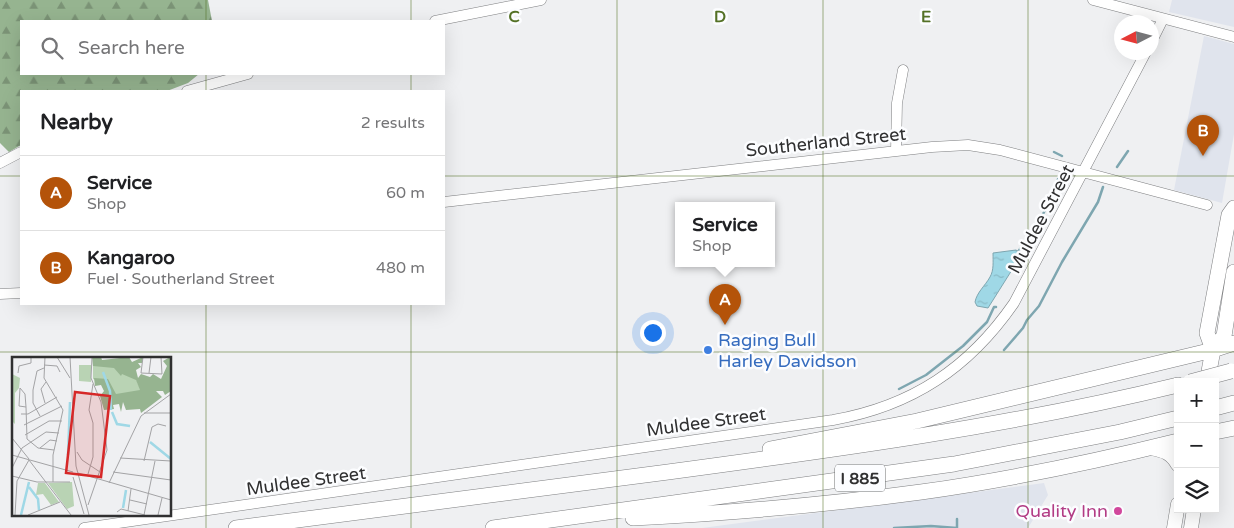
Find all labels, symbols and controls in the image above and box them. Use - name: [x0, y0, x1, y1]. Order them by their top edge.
- text: C: [508, 7, 520, 27]
- text: D: [714, 7, 726, 27]
- text: E: [921, 7, 931, 27]
- north arrow: [1114, 15, 1159, 60]
- search box: [20, 20, 445, 75]
- icon: search: [38, 34, 66, 62]
- text: Search here: [78, 37, 185, 59]
- text: Nearby: [40, 110, 113, 135]
- text: 2 results: [361, 113, 425, 133]
- pin: B: [1187, 115, 1219, 156]
- street label: Southerland Street: [745, 123, 907, 161]
- street label: Muldee Street: [1003, 161, 1079, 277]
- text: Service: [87, 172, 152, 194]
- text: A: [50, 183, 62, 203]
- text: 60 m: [386, 183, 425, 203]
- text: Shop: [87, 194, 126, 214]
- popup: [675, 202, 775, 267]
- text: Service: [692, 214, 758, 236]
- text: Shop: [692, 236, 732, 256]
- text: Kangaroo: [87, 247, 175, 269]
- text: B: [50, 258, 62, 278]
- text: 480 m: [376, 258, 425, 278]
- text: Fuel · Southerland Street: [87, 269, 275, 289]
- pin: A: [709, 284, 741, 325]
- your location: [640, 320, 666, 346]
- place label: Raging Bull Harley Davidson: [718, 329, 857, 372]
- marker: Raging Bull Harley Davidson: [702, 344, 714, 356]
- inset map: [12, 357, 171, 516]
- map controls: [1174, 378, 1219, 513]
- button: +: [1174, 378, 1219, 423]
- street label: Muldee Street: [645, 403, 767, 441]
- button: −: [1174, 423, 1219, 468]
- street label: Muldee Street: [245, 462, 367, 500]
- road number: I 885: [835, 464, 885, 492]
- button: layers: [1174, 468, 1219, 513]
- place label: Quality Inn: [1015, 500, 1108, 522]
- marker: Quality Inn: [1112, 505, 1124, 517]

